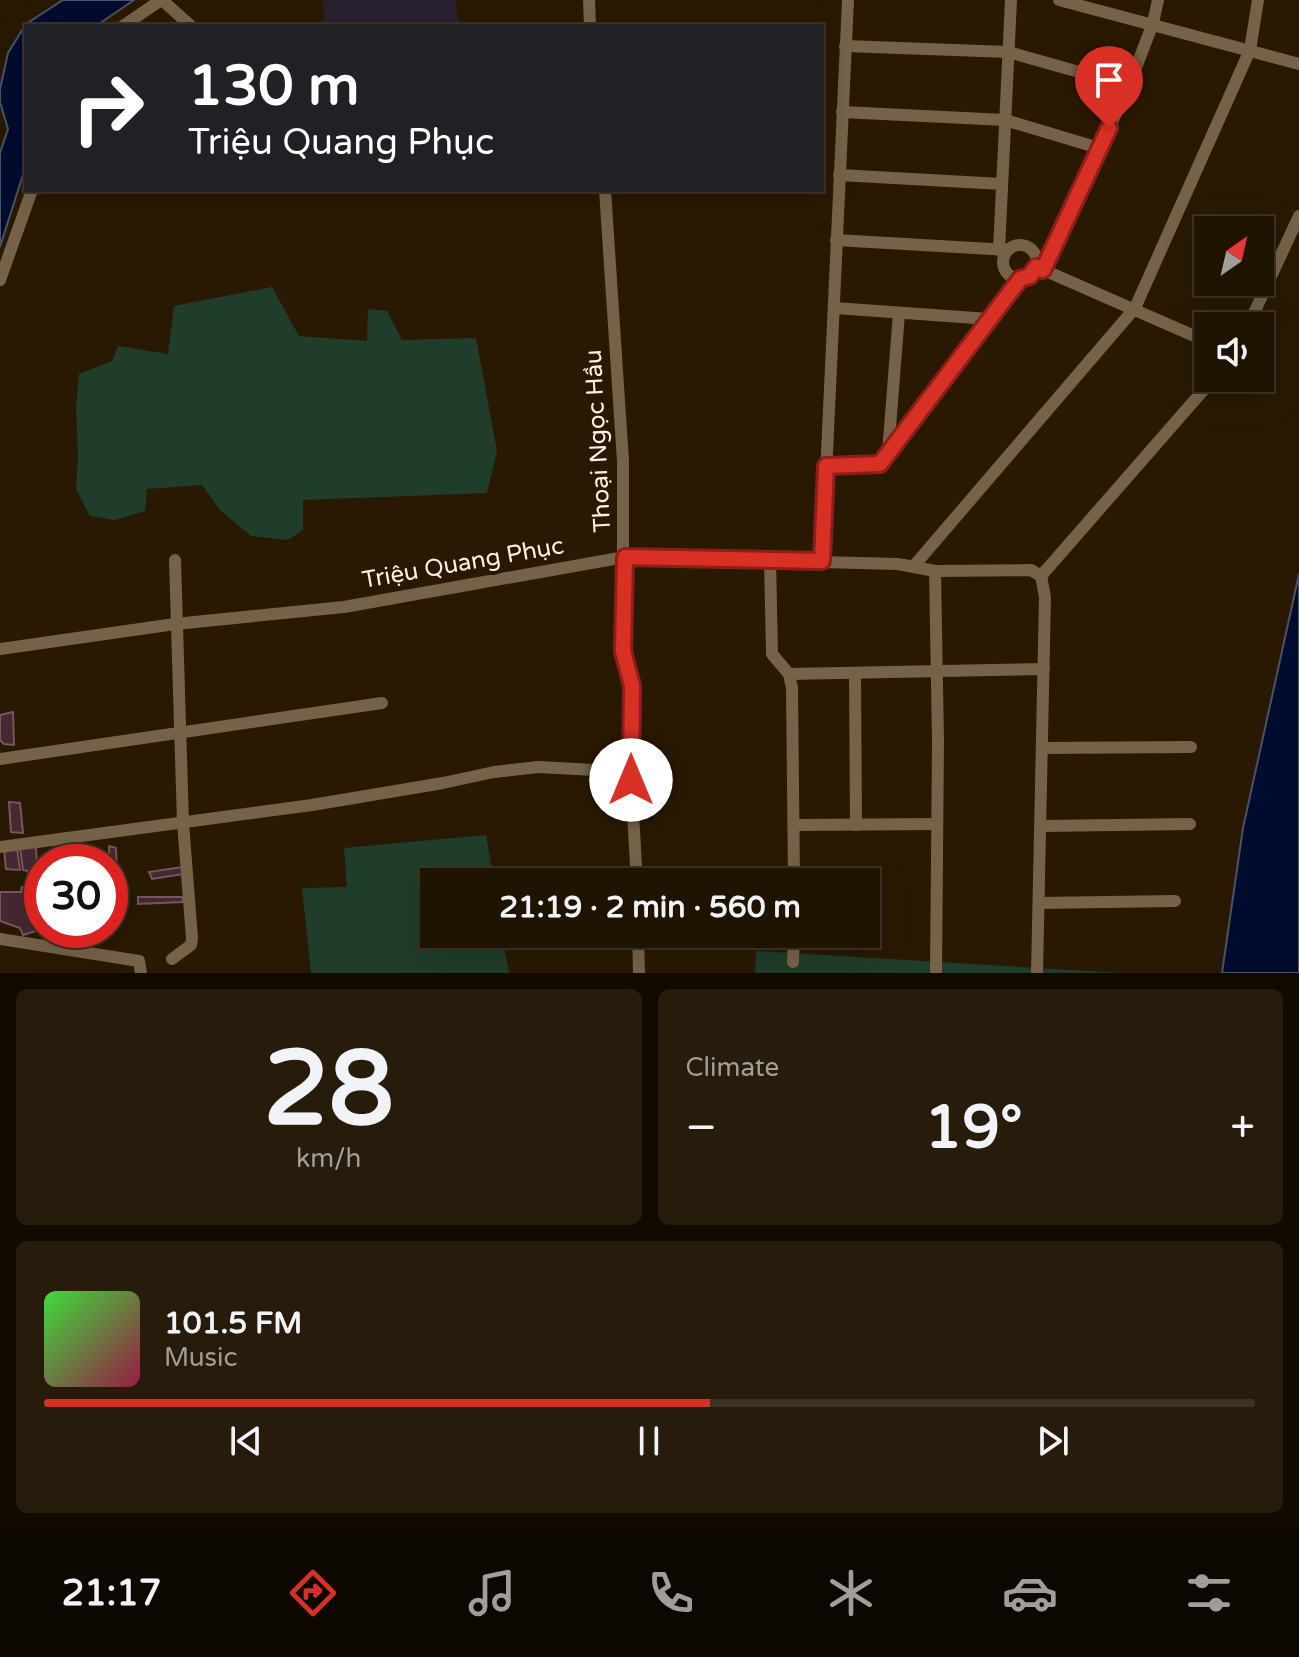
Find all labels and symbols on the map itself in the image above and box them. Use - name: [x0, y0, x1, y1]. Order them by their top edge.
- pin: [1075, 46, 1143, 128]
- north arrow: [1194, 216, 1274, 296]
- street label: Thoại Ngọc Hầu: [579, 349, 617, 533]
- street label: Triệu Quang Phục: [360, 531, 566, 595]
- position arrow: [589, 738, 673, 822]
- speed limit sign: 30: [24, 844, 128, 948]

